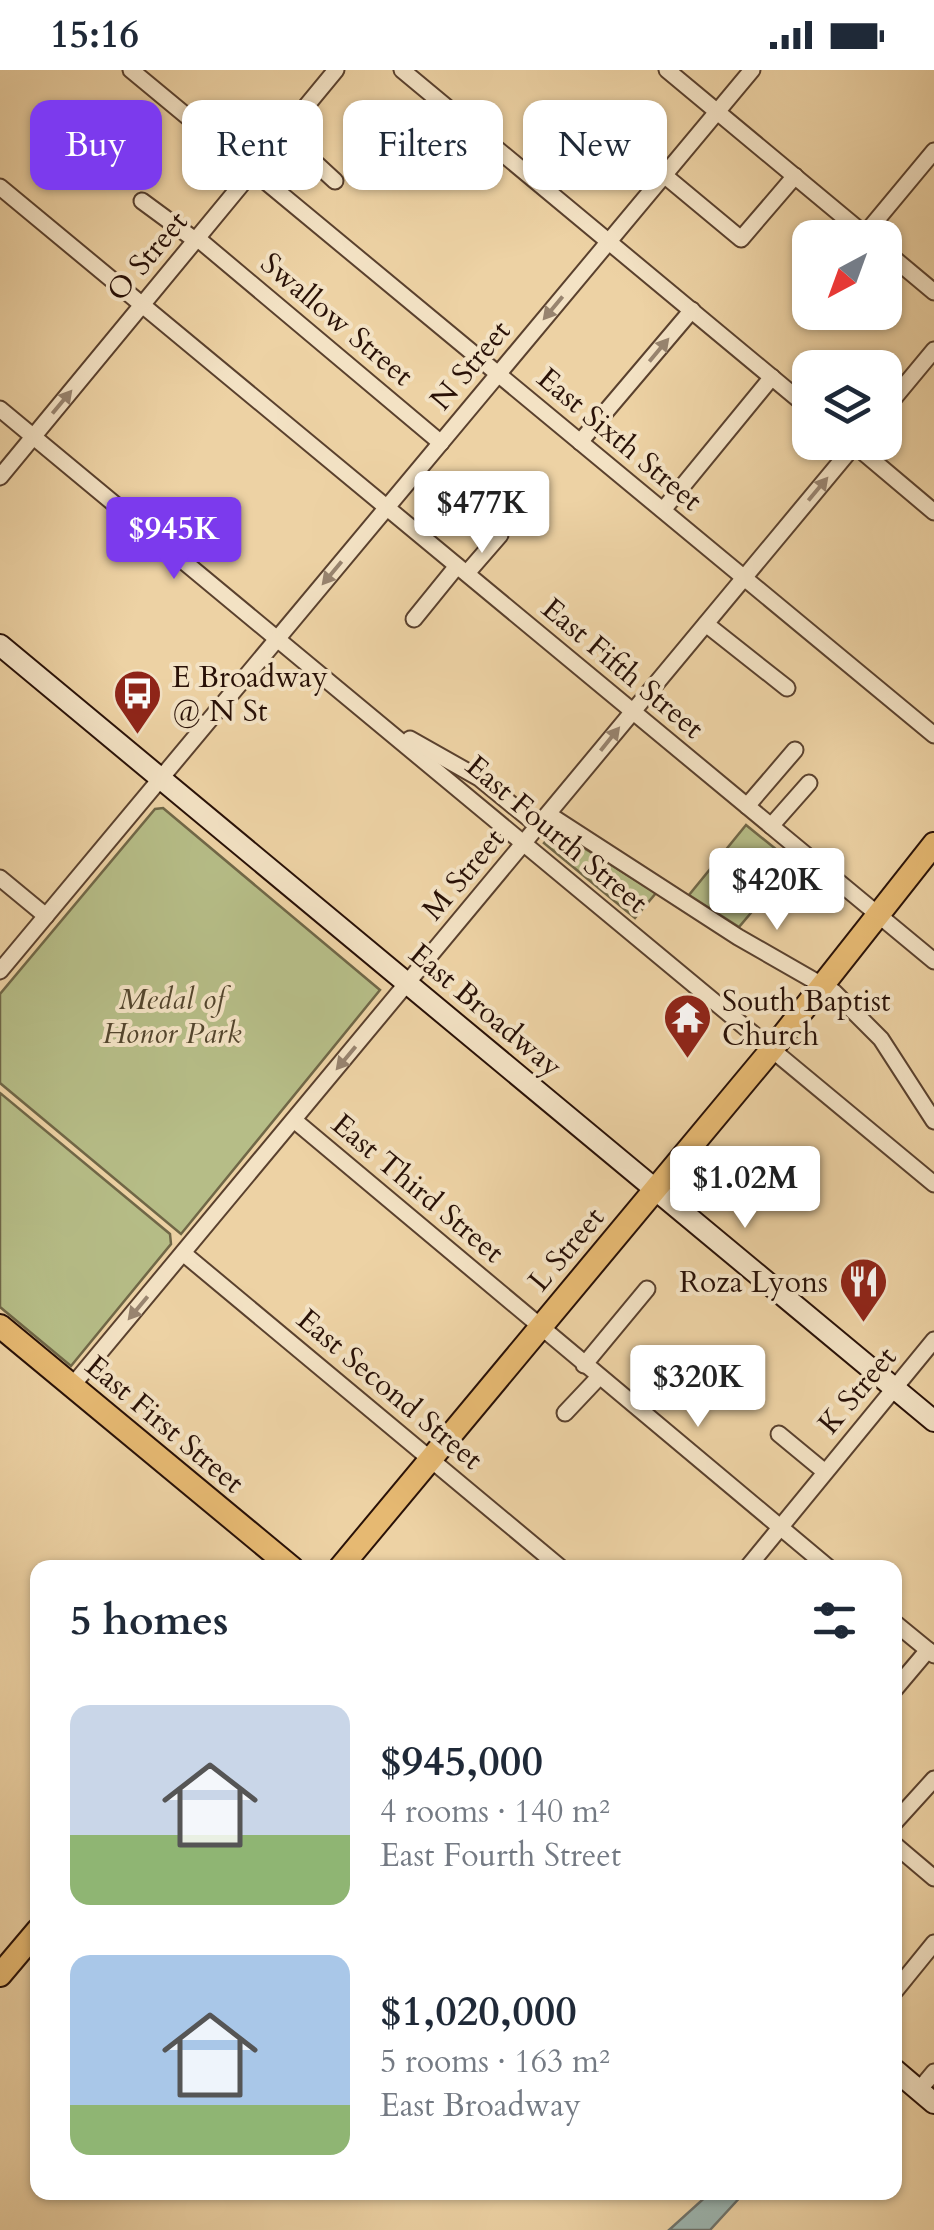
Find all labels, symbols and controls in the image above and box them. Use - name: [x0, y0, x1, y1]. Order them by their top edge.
- text: 15:16: [50, 9, 139, 61]
- chip: Buy: [30, 100, 162, 190]
- chip: Rent: [182, 100, 323, 190]
- chip: Filters: [343, 100, 503, 190]
- chip: New: [523, 100, 667, 190]
- street label: O Street: [98, 202, 198, 310]
- north arrow: [792, 220, 902, 330]
- map controls: [792, 220, 902, 460]
- street label: Swallow Street: [252, 243, 422, 396]
- one-way arrow: [543, 295, 565, 320]
- street label: N Street: [421, 311, 520, 419]
- one-way arrow: [647, 337, 669, 362]
- button: layers: [792, 350, 902, 460]
- street label: East Sixth Street: [529, 358, 711, 521]
- one-way arrow: [51, 390, 72, 415]
- pin: $477K: [412, 471, 552, 556]
- one-way arrow: [807, 477, 829, 502]
- text: $477K: [436, 481, 528, 525]
- pin: $945K: [104, 497, 244, 582]
- text: $945K: [128, 507, 220, 551]
- one-way arrow: [322, 560, 343, 585]
- street label: East Fifth Street: [533, 588, 713, 749]
- place label: E Broadway @ N St: [172, 657, 328, 732]
- bus stop icon: E Broadway @ N St: [111, 668, 163, 736]
- one-way arrow: [599, 726, 620, 751]
- street label: East Fourth Street: [457, 746, 657, 923]
- street label: M Street: [413, 819, 514, 929]
- pin: $420K: [707, 848, 847, 933]
- text: $420K: [731, 858, 823, 902]
- street label: East Broadway: [400, 934, 571, 1087]
- park label: Medal of Honor Park: [102, 979, 242, 1054]
- place label: South Baptist Church: [722, 981, 891, 1056]
- temple icon: South Baptist Church: [661, 992, 713, 1060]
- one-way arrow: [335, 1046, 357, 1071]
- street label: East Third Street: [323, 1104, 513, 1273]
- pin: $1.02M: [664, 1146, 826, 1231]
- text: $1.02M: [692, 1156, 798, 1200]
- street label: L Street: [519, 1198, 614, 1300]
- restaurant icon: Roza Lyons: [837, 1256, 889, 1324]
- place label: Roza Lyons: [679, 1262, 828, 1303]
- one-way arrow: [127, 1295, 149, 1320]
- street label: East Second Street: [288, 1299, 492, 1480]
- street label: K Street: [809, 1337, 906, 1443]
- pin: $320K: [628, 1345, 768, 1430]
- street label: East First Street: [77, 1346, 253, 1503]
- text: $320K: [652, 1355, 744, 1399]
- text: 5 homes: [70, 1592, 228, 1649]
- icon: filters: [807, 1593, 862, 1648]
- text: $945,000: [380, 1733, 543, 1790]
- icon: home: [150, 1745, 270, 1865]
- text: 4 rooms · 140 m²: [380, 1790, 610, 1834]
- text: East Fourth Street: [380, 1834, 621, 1878]
- text: $1,020,000: [380, 1983, 577, 2040]
- icon: home: [150, 1995, 270, 2115]
- text: 5 rooms · 163 m²: [380, 2040, 610, 2084]
- text: East Broadway: [380, 2084, 581, 2128]

